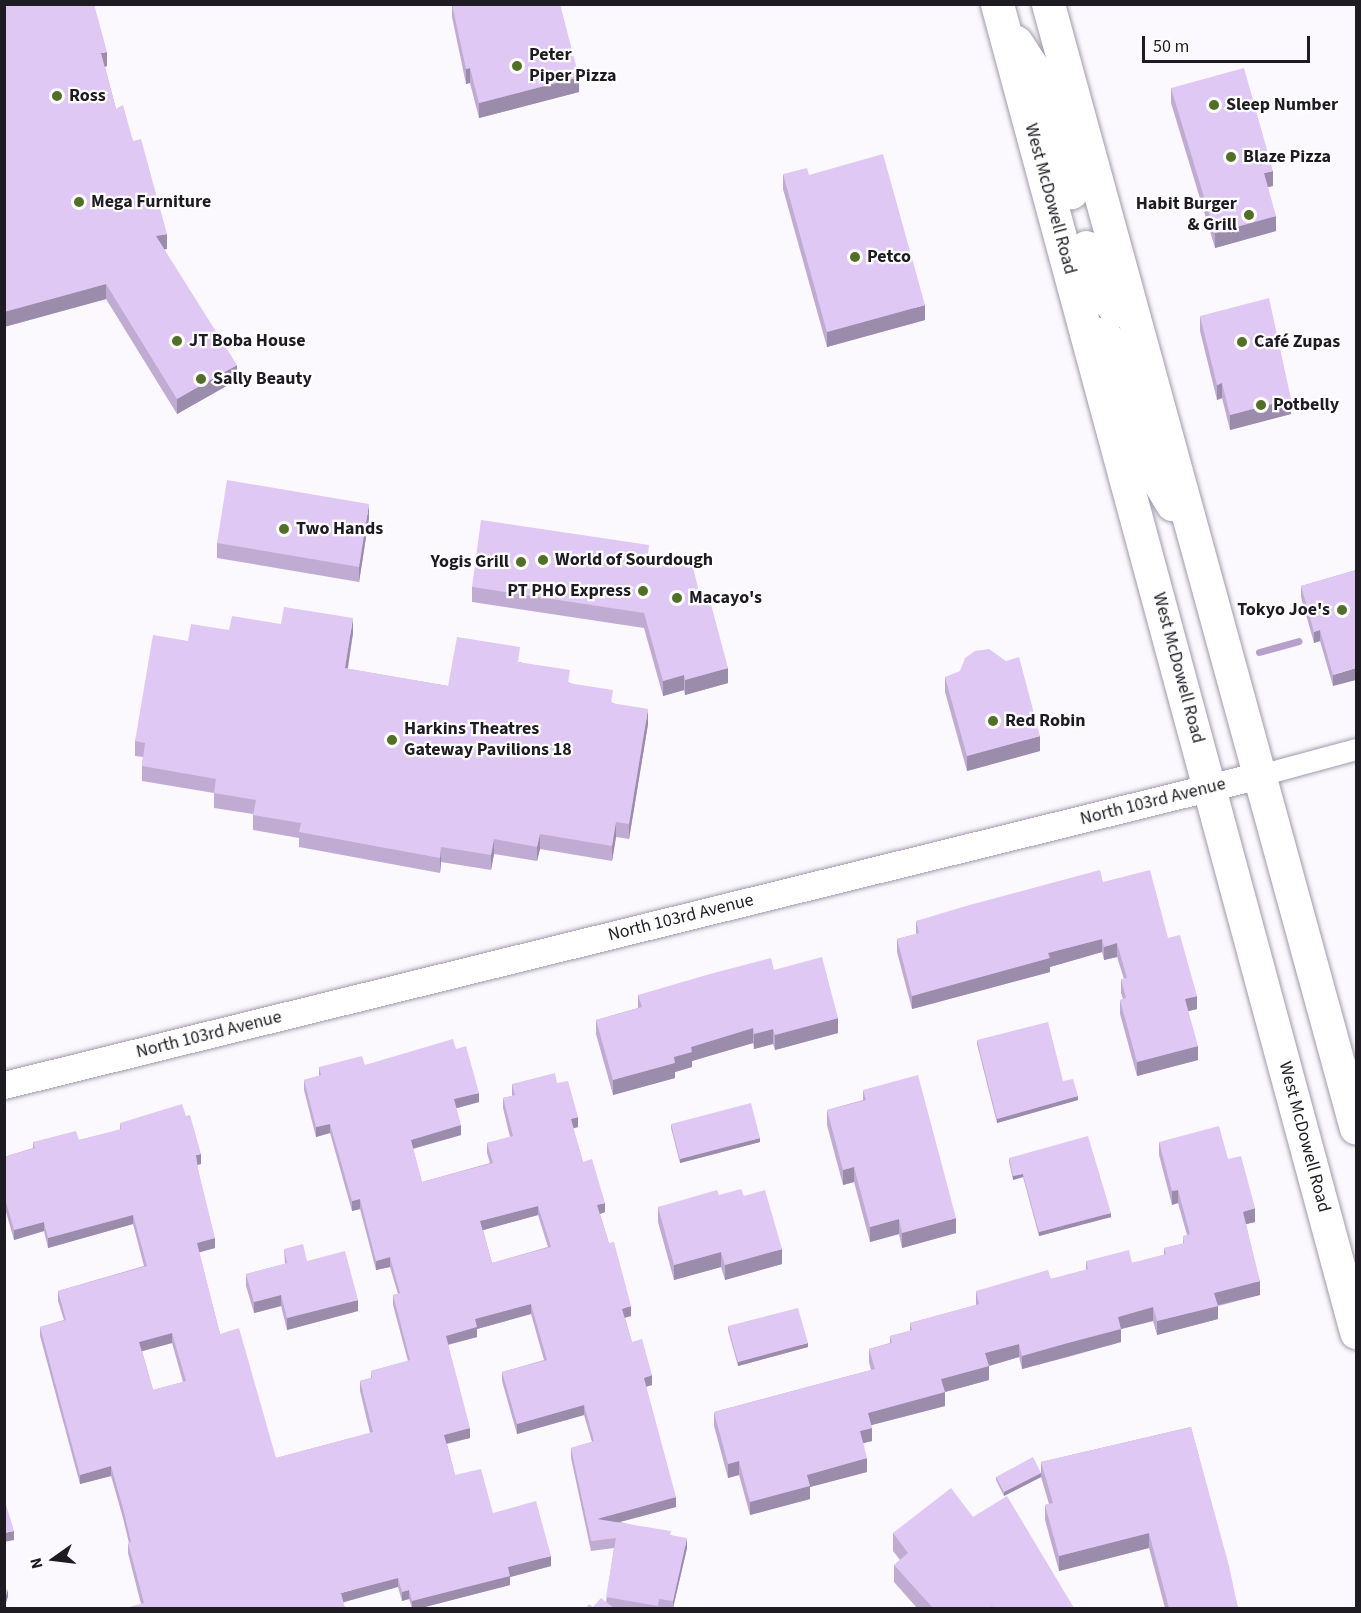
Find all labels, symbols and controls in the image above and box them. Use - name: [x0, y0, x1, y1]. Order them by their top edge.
- scale bar: [1145, 24, 1313, 62]
- text: 50 m: [1153, 34, 1189, 59]
- place label: Peter Piper Pizza: [529, 45, 617, 88]
- marker: Peter Piper Pizza: [510, 59, 524, 73]
- place label: Ross: [69, 85, 106, 107]
- marker: Ross: [50, 89, 64, 103]
- place label: Sleep Number: [1226, 94, 1338, 116]
- marker: Sleep Number: [1207, 98, 1221, 112]
- street label: West McDowell Road: [1019, 121, 1081, 277]
- place label: Blaze Pizza: [1243, 146, 1331, 168]
- marker: Blaze Pizza: [1224, 150, 1238, 164]
- place label: Mega Furniture: [91, 191, 211, 213]
- place label: Habit Burger & Grill: [1136, 194, 1237, 236]
- marker: Mega Furniture: [72, 195, 86, 209]
- marker: Habit Burger & Grill: [1242, 208, 1256, 222]
- place label: Petco: [867, 246, 911, 268]
- marker: Petco: [848, 250, 862, 264]
- place label: JT Boba House: [189, 330, 305, 352]
- place label: Café Zupas: [1254, 331, 1340, 353]
- marker: JT Boba House: [170, 334, 184, 348]
- marker: Café Zupas: [1235, 335, 1249, 349]
- place label: Sally Beauty: [213, 368, 312, 390]
- marker: Sally Beauty: [194, 372, 208, 386]
- place label: Potbelly: [1273, 394, 1339, 416]
- marker: Potbelly: [1254, 398, 1268, 412]
- place label: Two Hands: [296, 518, 383, 540]
- marker: Two Hands: [277, 522, 291, 536]
- place label: World of Sourdough: [555, 549, 713, 571]
- place label: Yogis Grill: [430, 551, 509, 573]
- marker: World of Sourdough: [536, 553, 550, 567]
- marker: Yogis Grill: [514, 555, 528, 569]
- place label: PT PHO Express: [507, 580, 631, 602]
- marker: PT PHO Express: [636, 584, 650, 598]
- place label: Macayo's: [689, 587, 762, 609]
- street label: West McDowell Road: [1147, 590, 1209, 746]
- marker: Macayo's: [670, 591, 684, 605]
- place label: Tokyo Joe's: [1237, 599, 1330, 621]
- marker: Tokyo Joe's: [1335, 603, 1349, 617]
- place label: Red Robin: [1005, 710, 1086, 732]
- marker: Red Robin: [986, 714, 1000, 728]
- place label: Harkins Theatres Gateway Pavilions 18: [404, 719, 572, 762]
- marker: Harkins Theatres Gateway Pavilions 18: [385, 733, 399, 747]
- street label: North 103rd Avenue: [1078, 773, 1228, 831]
- street label: North 103rd Avenue: [606, 889, 756, 947]
- street label: North 103rd Avenue: [134, 1006, 284, 1064]
- street label: West McDowell Road: [1273, 1059, 1335, 1215]
- north arrow: [24, 1529, 84, 1589]
- text: N: [25, 1556, 48, 1571]

